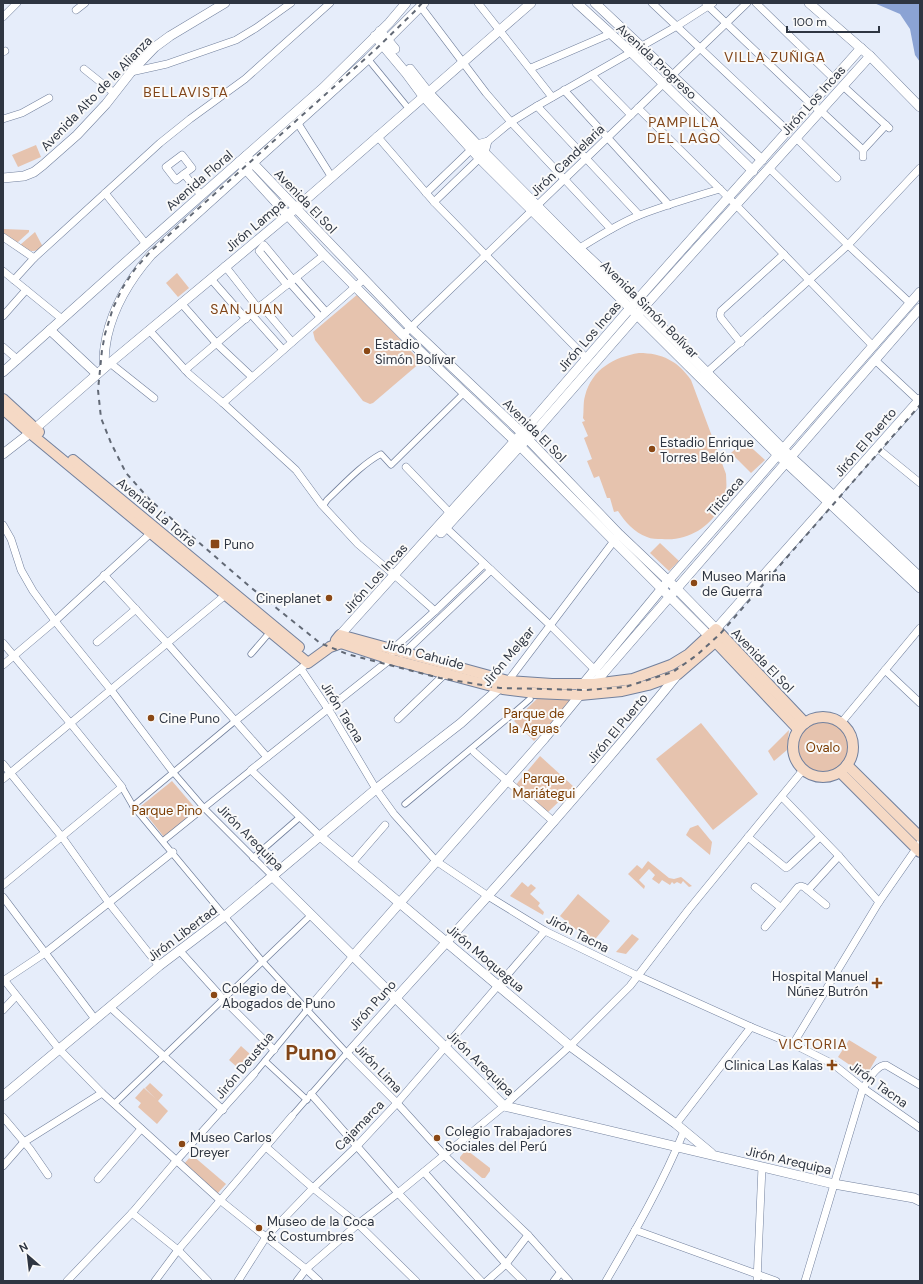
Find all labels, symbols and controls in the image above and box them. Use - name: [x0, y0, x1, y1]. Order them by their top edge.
- scale bar: [787, 8, 879, 34]
- text: 100 m: [793, 14, 827, 30]
- street label: Avenida Progreso: [613, 20, 701, 103]
- street label: Avenida Alto de la Alianza: [37, 32, 156, 154]
- district label: VILLA ZUÑIGA: [724, 48, 826, 66]
- street label: Jirón Los Incas: [777, 62, 849, 139]
- district label: BELLAVISTA: [143, 83, 229, 101]
- district label: PAMPILLA DEL LAGO: [647, 113, 721, 147]
- street label: Jirón Candelaria: [526, 120, 608, 200]
- street label: Avenida Floral: [162, 147, 236, 214]
- street label: Avenida El Sol: [271, 166, 341, 237]
- street label: Jirón Lampa: [222, 195, 289, 256]
- street label: Avenida Simón Bolívar: [597, 257, 702, 362]
- street label: Jirón Los Incas: [554, 297, 625, 375]
- district label: SAN JUAN: [210, 300, 284, 318]
- place label: Estadio Simón Bolívar: [375, 336, 456, 368]
- marker: Estadio Simón Bolívar: [362, 346, 372, 356]
- street label: Avenida El Sol: [499, 395, 570, 466]
- street label: Jirón El Puerto: [831, 404, 900, 480]
- place label: Estadio Enrique Torres Belón: [660, 434, 754, 466]
- marker: Estadio Enrique Torres Belón: [647, 444, 657, 454]
- street label: Titicaca: [703, 473, 747, 520]
- street label: Avenida La Torre: [113, 474, 200, 551]
- place label: Puno: [224, 536, 254, 553]
- marker: Puno: [209, 538, 221, 550]
- street label: Jirón Los Incas: [339, 540, 411, 617]
- place label: Museo Marina de Guerra: [702, 568, 786, 600]
- marker: Museo Marina de Guerra: [689, 578, 699, 588]
- place label: Cineplanet: [256, 590, 321, 607]
- marker: Cineplanet: [324, 593, 334, 603]
- street label: Jirón Melgar: [478, 623, 539, 690]
- street label: Avenida El Sol: [728, 625, 798, 696]
- street label: Jirón Cahuide: [382, 636, 466, 673]
- street label: Jirón Tacna: [317, 679, 368, 746]
- street label: Jirón El Puerto: [583, 690, 652, 767]
- park label: Parque de la Aguas: [504, 705, 564, 737]
- place label: Cine Puno: [159, 710, 220, 727]
- marker: Cine Puno: [146, 713, 156, 723]
- park label: Ovalo: [806, 739, 840, 756]
- park label: Parque Mariátegui: [513, 770, 575, 802]
- street label: Jirón Arequipa: [214, 800, 288, 874]
- park label: Parque Pino: [131, 802, 203, 819]
- street label: Jirón Libertad: [144, 901, 221, 965]
- street label: Jirón Tacna: [544, 910, 612, 957]
- street label: Jirón Moquegua: [443, 921, 528, 996]
- place label: Hospital Manuel Núñez Butrón: [772, 968, 868, 1000]
- street label: Jirón Puno: [345, 976, 400, 1034]
- marker: Hospital Manuel Núñez Butrón: [871, 977, 883, 989]
- place label: Colegio de Abogados de Puno: [222, 980, 336, 1012]
- marker: Colegio de Abogados de Puno: [209, 990, 219, 1000]
- street label: Jirón Arequipa: [443, 1027, 518, 1100]
- street label: Jirón Deustua: [211, 1028, 277, 1102]
- district label: VICTORIA: [778, 1035, 848, 1053]
- district label: Puno: [285, 1039, 337, 1067]
- street label: Jirón Lima: [351, 1040, 406, 1096]
- place label: Clinica Las Kalas: [724, 1057, 823, 1074]
- street label: Jirón Tacna: [846, 1057, 911, 1111]
- marker: Clinica Las Kalas: [826, 1059, 838, 1071]
- street label: Cajamarca: [331, 1096, 388, 1154]
- place label: Colegio Trabajadores Sociales del Perú: [445, 1123, 572, 1155]
- place label: Museo Carlos Dreyer: [190, 1129, 272, 1161]
- marker: Colegio Trabajadores Sociales del Perú: [432, 1133, 442, 1143]
- marker: Museo Carlos Dreyer: [177, 1139, 187, 1149]
- street label: Jirón Arequipa: [744, 1142, 833, 1179]
- place label: Museo de la Coca & Costumbres: [267, 1213, 374, 1245]
- marker: Museo de la Coca & Costumbres: [254, 1223, 264, 1233]
- north arrow: [8, 1236, 48, 1276]
- text: N: [16, 1239, 30, 1255]

